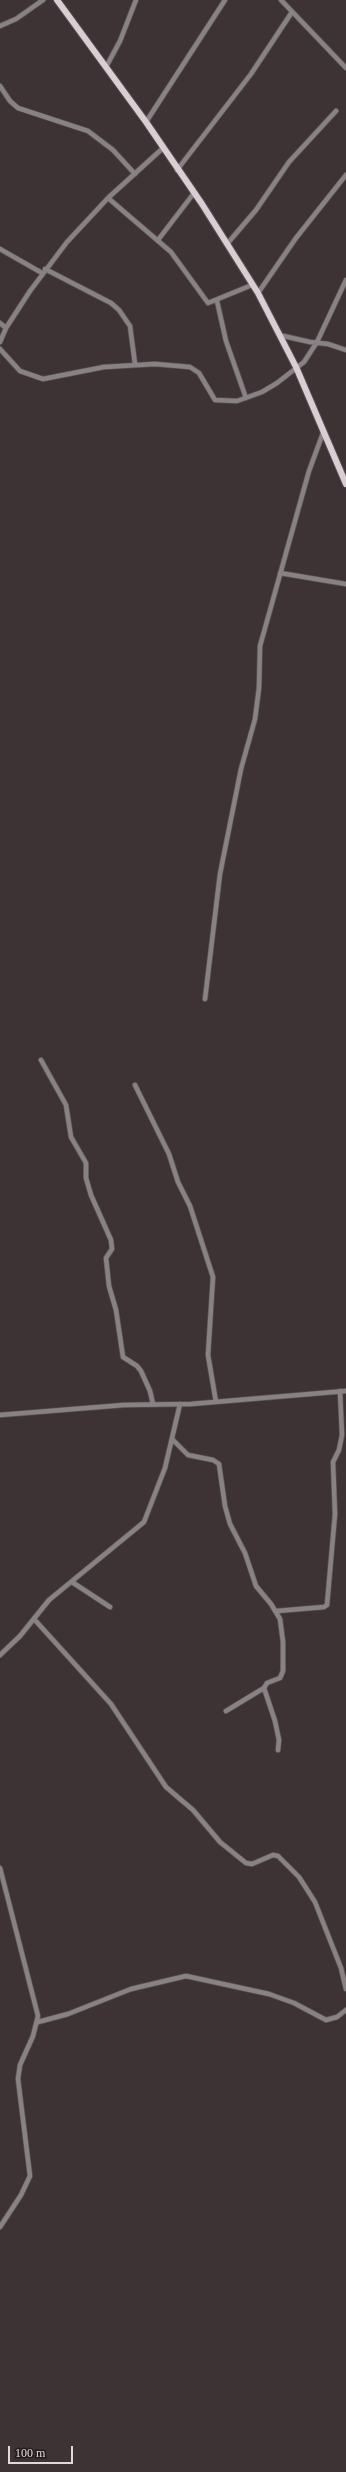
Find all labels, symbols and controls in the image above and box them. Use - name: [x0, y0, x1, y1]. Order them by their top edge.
- scale bar: [10, 2438, 75, 2464]
- text: 100 m: [15, 2446, 45, 2460]

